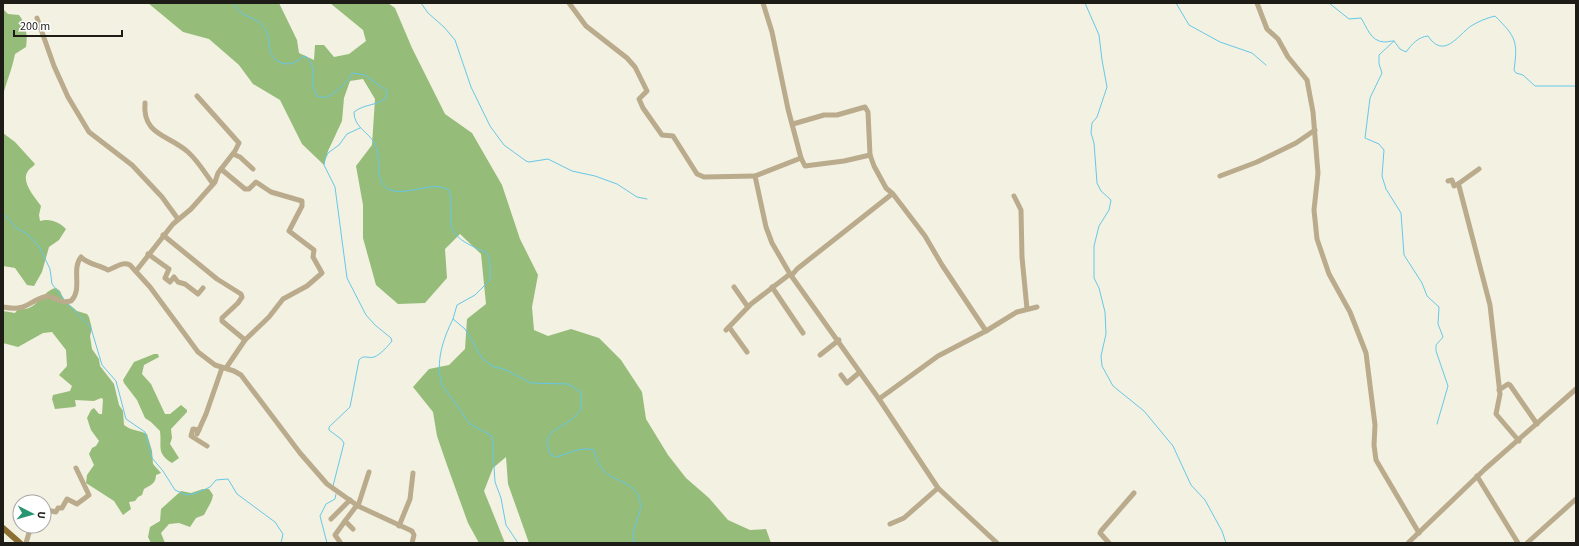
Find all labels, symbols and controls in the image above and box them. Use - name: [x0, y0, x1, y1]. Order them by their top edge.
- scale bar: [14, 12, 122, 38]
- text: 200 m: [20, 18, 50, 35]
- north arrow: [12, 494, 52, 534]
- text: U: [34, 511, 49, 519]

